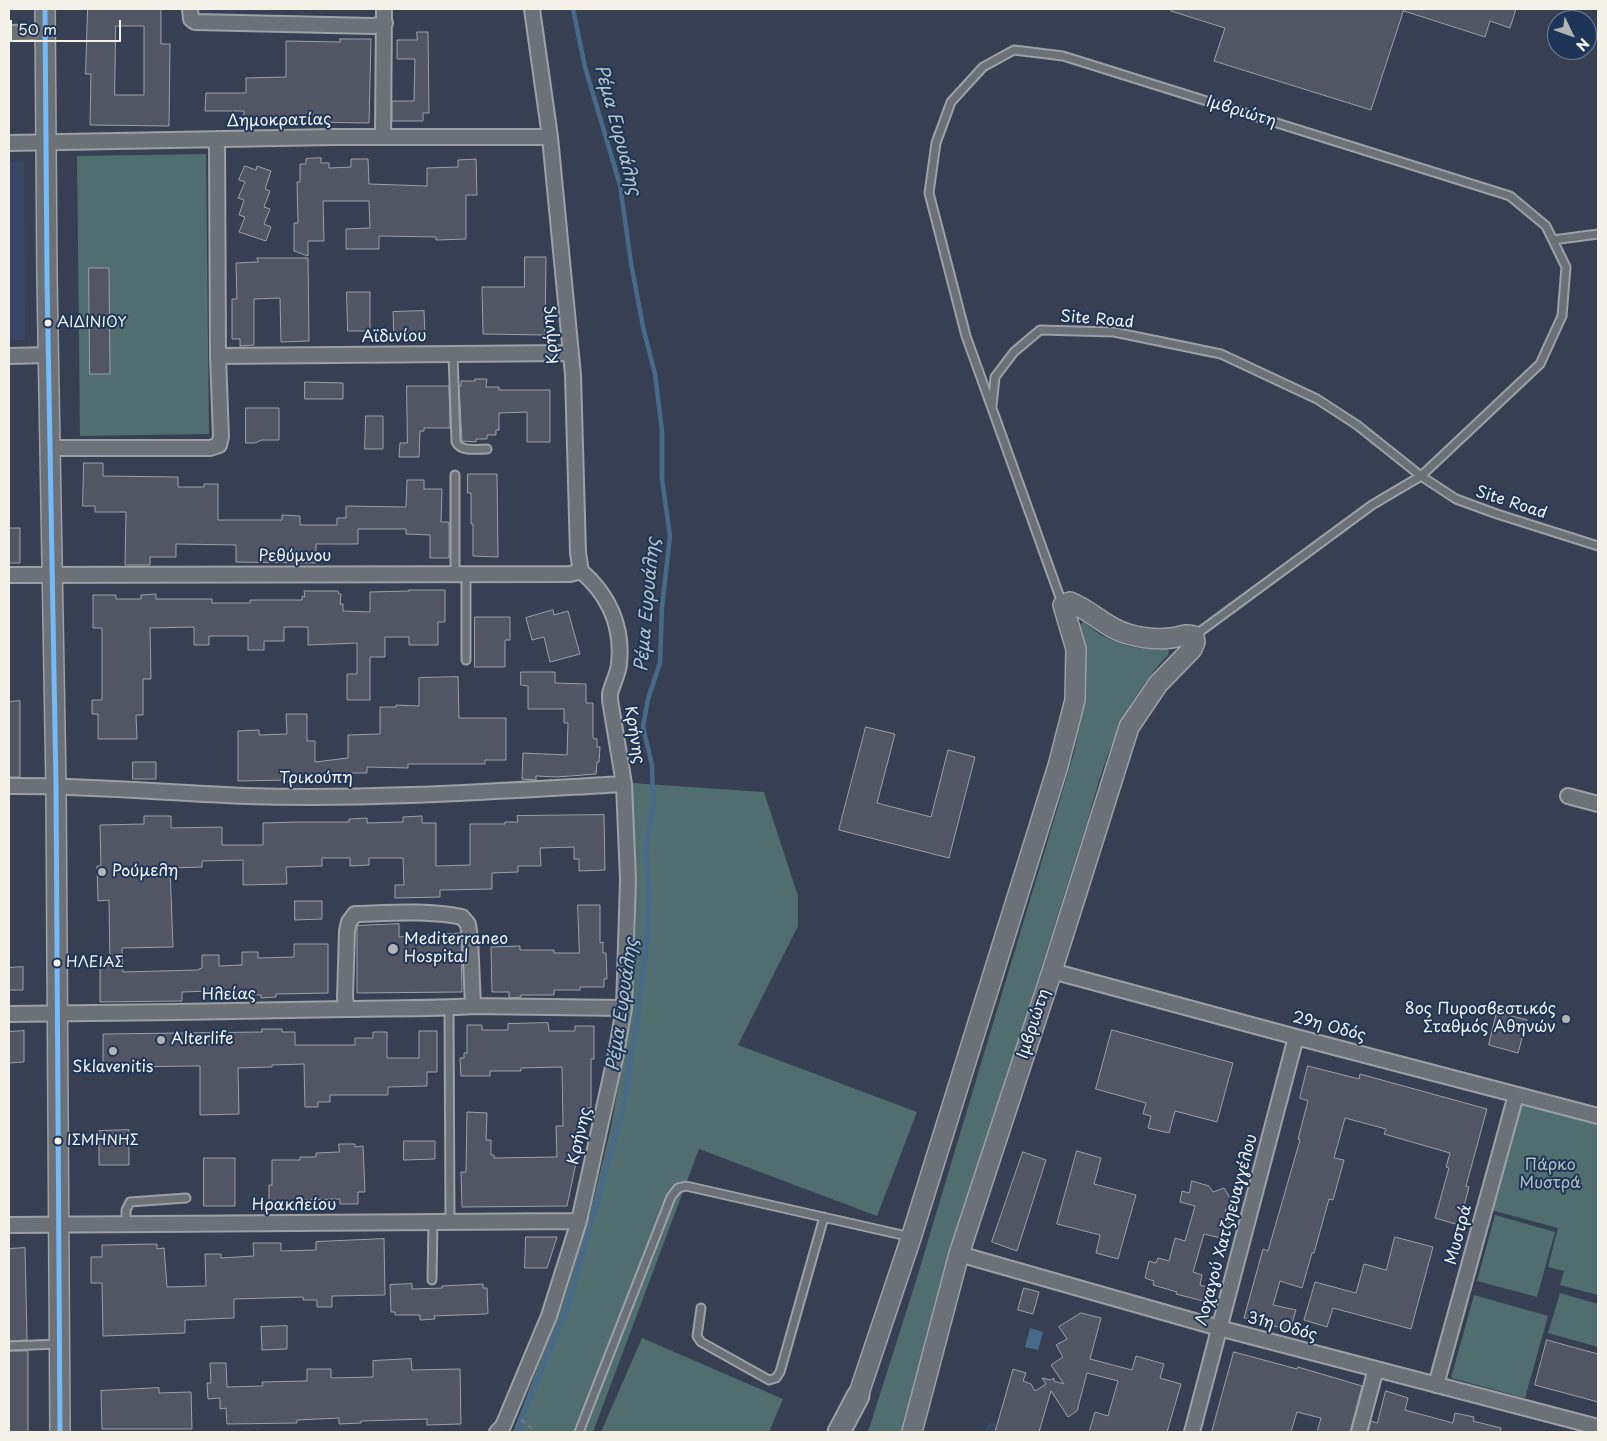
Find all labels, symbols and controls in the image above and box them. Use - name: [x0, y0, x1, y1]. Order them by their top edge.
- scale bar: [12, 10, 124, 42]
- north arrow: [1547, 10, 1597, 60]
- text: 50 m: [18, 17, 57, 40]
- text: N: [1571, 34, 1594, 56]
- water label: Ρέμα Ευρυάλης: [589, 62, 645, 198]
- street label: Ιμβριώτη: [1204, 92, 1278, 132]
- street label: Δημοκρατίας: [226, 110, 332, 132]
- street label: Κρήνης: [538, 305, 564, 365]
- street label: Site Road: [1059, 307, 1135, 333]
- place label: ΑΙΔΙΝΙΟΥ: [57, 314, 127, 332]
- marker: ΑΙΔΙΝΙΟΥ: [43, 318, 53, 328]
- street label: Αϊδινίου: [361, 327, 427, 347]
- street label: Site Road: [1473, 482, 1549, 524]
- water label: Ρέμα Ευρυάλης: [631, 537, 665, 673]
- street label: Ρεθύμνου: [259, 547, 331, 567]
- street label: Κρήνης: [620, 705, 648, 765]
- street label: Τρικούπη: [279, 769, 353, 789]
- place label: Ρούμελη: [112, 862, 178, 882]
- marker: Ρούμελη: [96, 866, 108, 878]
- place label: Mediterraneo Hospital: [404, 930, 508, 968]
- water label: Ρέμα Ευρυάλης: [603, 937, 643, 1073]
- marker: Mediterraneo Hospital: [386, 942, 400, 956]
- place label: ΗΛΕΙΑΣ: [66, 954, 124, 972]
- marker: ΗΛΕΙΑΣ: [52, 958, 62, 968]
- street label: Ηλείας: [202, 985, 256, 1005]
- street label: Ιμβριώτη: [1014, 987, 1054, 1061]
- place label: 8ος Πυροσβεστικός Σταθμός Αθηνών: [1405, 1000, 1556, 1038]
- street label: 29η Οδός: [1290, 1008, 1368, 1046]
- marker: 8ος Πυροσβεστικός Σταθμός Αθηνών: [1560, 1013, 1572, 1025]
- place label: Alterlife: [171, 1030, 233, 1050]
- marker: Alterlife: [155, 1034, 167, 1046]
- marker: Sklavenitis: [107, 1045, 119, 1057]
- place label: Sklavenitis: [73, 1058, 153, 1078]
- street label: Κρήνης: [564, 1105, 596, 1167]
- place label: ΙΣΜΗΝΗΣ: [67, 1132, 139, 1150]
- street label: Λοχαγού Χατζηευαγγέλου: [1192, 1132, 1262, 1328]
- marker: ΙΣΜΗΝΗΣ: [53, 1136, 63, 1146]
- park label: Πάρκο Μυστρά: [1519, 1156, 1581, 1194]
- street label: Ηρακλείου: [252, 1196, 336, 1216]
- street label: Μυστρά: [1442, 1203, 1476, 1267]
- street label: 31η Οδός: [1245, 1308, 1319, 1346]

